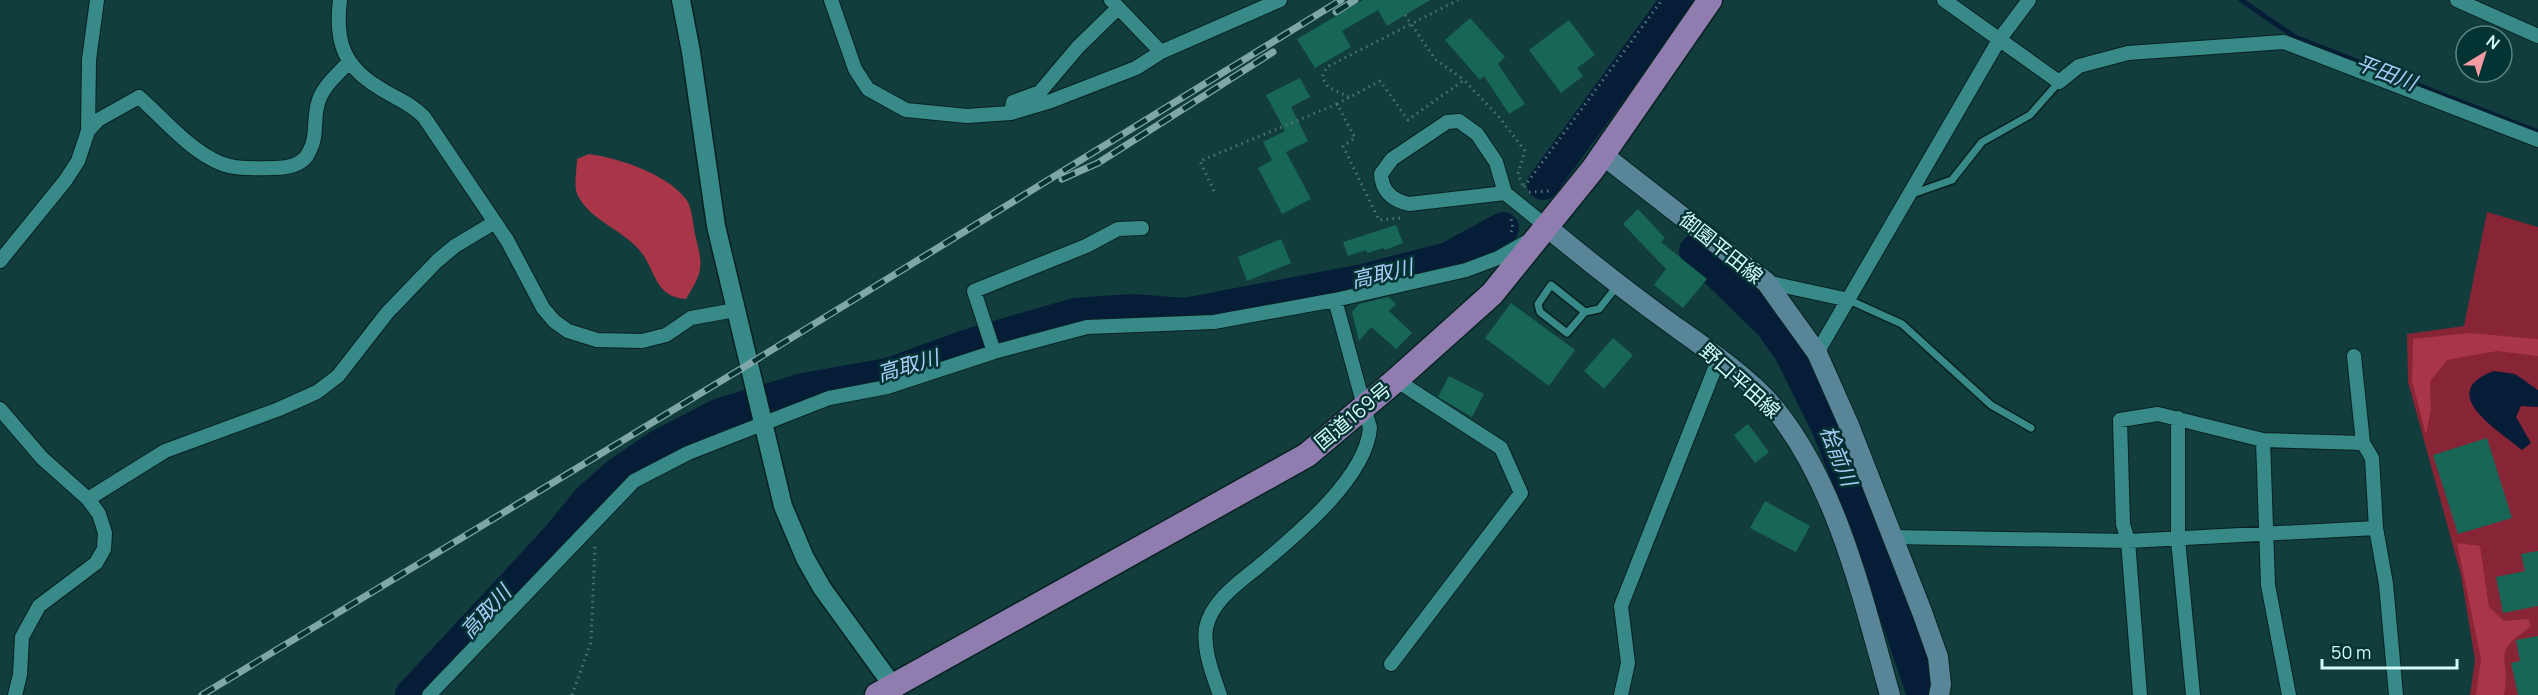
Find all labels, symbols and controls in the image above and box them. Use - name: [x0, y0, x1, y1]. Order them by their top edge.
- north arrow: [2454, 24, 2514, 84]
- text: N: [2482, 30, 2505, 54]
- water label: 平田川: [2352, 48, 2423, 97]
- street label: 御園平田線: [1674, 206, 1769, 290]
- water label: 高取川: [1348, 252, 1418, 294]
- street label: 野口平田線: [1694, 337, 1787, 424]
- water label: 高取川: [874, 342, 944, 387]
- street label: 国道169号: [1309, 376, 1397, 456]
- water label: 桧前川: [1814, 421, 1864, 492]
- water label: 高取川: [454, 577, 518, 644]
- scale bar: [2322, 632, 2457, 670]
- text: 50 m: [2331, 640, 2371, 664]

